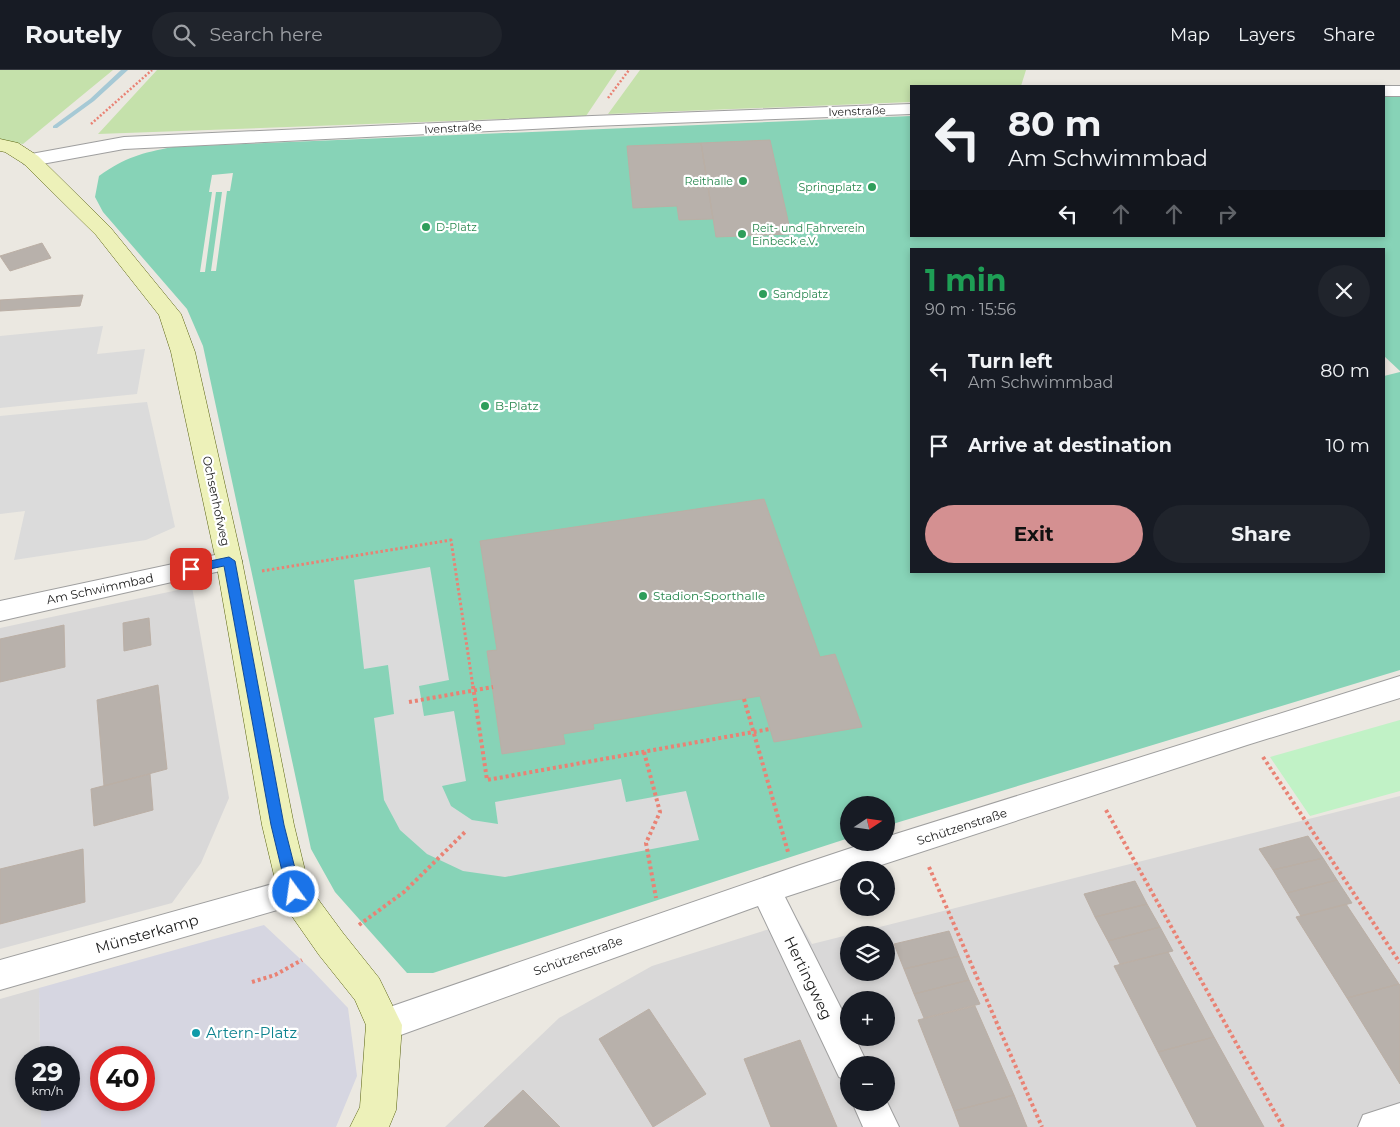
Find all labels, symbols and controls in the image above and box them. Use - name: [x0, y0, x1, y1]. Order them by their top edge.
- search box: [152, 12, 502, 57]
- text: Routely: [25, 20, 122, 49]
- icon: search: [170, 21, 198, 49]
- text: Search here: [210, 23, 323, 46]
- text: Map: [1170, 24, 1210, 46]
- text: Layers: [1238, 24, 1295, 46]
- text: Share: [1323, 24, 1375, 46]
- text: 80 m: [1008, 102, 1102, 145]
- street label: Ivenstraße: [828, 103, 886, 119]
- icon: left: [925, 105, 990, 170]
- street label: Ivenstraße: [424, 119, 482, 136]
- text: Am Schwimmbad: [1008, 145, 1208, 172]
- place label: Reithalle: [685, 174, 733, 188]
- marker: Reithalle: [737, 175, 749, 187]
- place label: Springplatz: [799, 180, 862, 194]
- marker: Springplatz: [866, 181, 878, 193]
- icon: left: [1054, 200, 1082, 228]
- icon: ahead: [1107, 200, 1135, 228]
- icon: ahead: [1160, 200, 1188, 228]
- icon: right: [1213, 200, 1241, 228]
- place label: D-Platz: [436, 220, 477, 234]
- marker: D-Platz: [420, 221, 432, 233]
- place label: Reit- und Fahrverein Einbeck e.V.: [752, 221, 865, 248]
- marker: Reit- und Fahrverein Einbeck e.V.: [736, 228, 748, 240]
- text: 1 min: [925, 262, 1006, 299]
- button: close: [1318, 265, 1370, 317]
- place label: Sandplatz: [773, 287, 829, 301]
- marker: Sandplatz: [757, 288, 769, 300]
- text: 90 m · 15:56: [925, 300, 1016, 319]
- text: Turn left: [968, 350, 1053, 373]
- icon: left: [925, 357, 953, 385]
- text: 80 m: [1320, 359, 1370, 382]
- text: Am Schwimmbad: [968, 373, 1113, 392]
- place label: B-Platz: [495, 398, 539, 413]
- marker: B-Platz: [479, 400, 491, 412]
- icon: arrive: [925, 432, 953, 460]
- text: Arrive at destination: [968, 434, 1172, 457]
- text: 10 m: [1325, 434, 1370, 457]
- street label: Ochsenhofweg: [200, 454, 233, 547]
- button: Exit: [925, 505, 1143, 563]
- button: Share: [1153, 505, 1370, 563]
- pin: [170, 548, 212, 590]
- icon: arrive: [177, 555, 205, 583]
- street label: Am Schwimmbad: [45, 570, 155, 607]
- place label: Stadion-Sporthalle: [653, 588, 765, 603]
- marker: Stadion-Sporthalle: [637, 590, 649, 602]
- north arrow: [840, 796, 895, 851]
- map controls: [840, 796, 895, 1111]
- street label: Schützenstraße: [915, 805, 1009, 848]
- button: search: [840, 861, 895, 916]
- position arrow: [267, 865, 319, 917]
- street label: Münsterkamp: [93, 910, 201, 957]
- button: layers: [840, 926, 895, 981]
- street label: Schützenstraße: [531, 932, 625, 979]
- street label: Hertingweg: [780, 933, 837, 1023]
- button: +: [840, 991, 895, 1046]
- place label: Artern-Platz: [206, 1023, 297, 1042]
- marker: Artern-Platz: [190, 1027, 202, 1039]
- speed limit sign: 40: [90, 1046, 155, 1111]
- button: −: [840, 1056, 895, 1111]
- text: 29: [32, 1057, 63, 1087]
- text: km/h: [31, 1083, 64, 1098]

